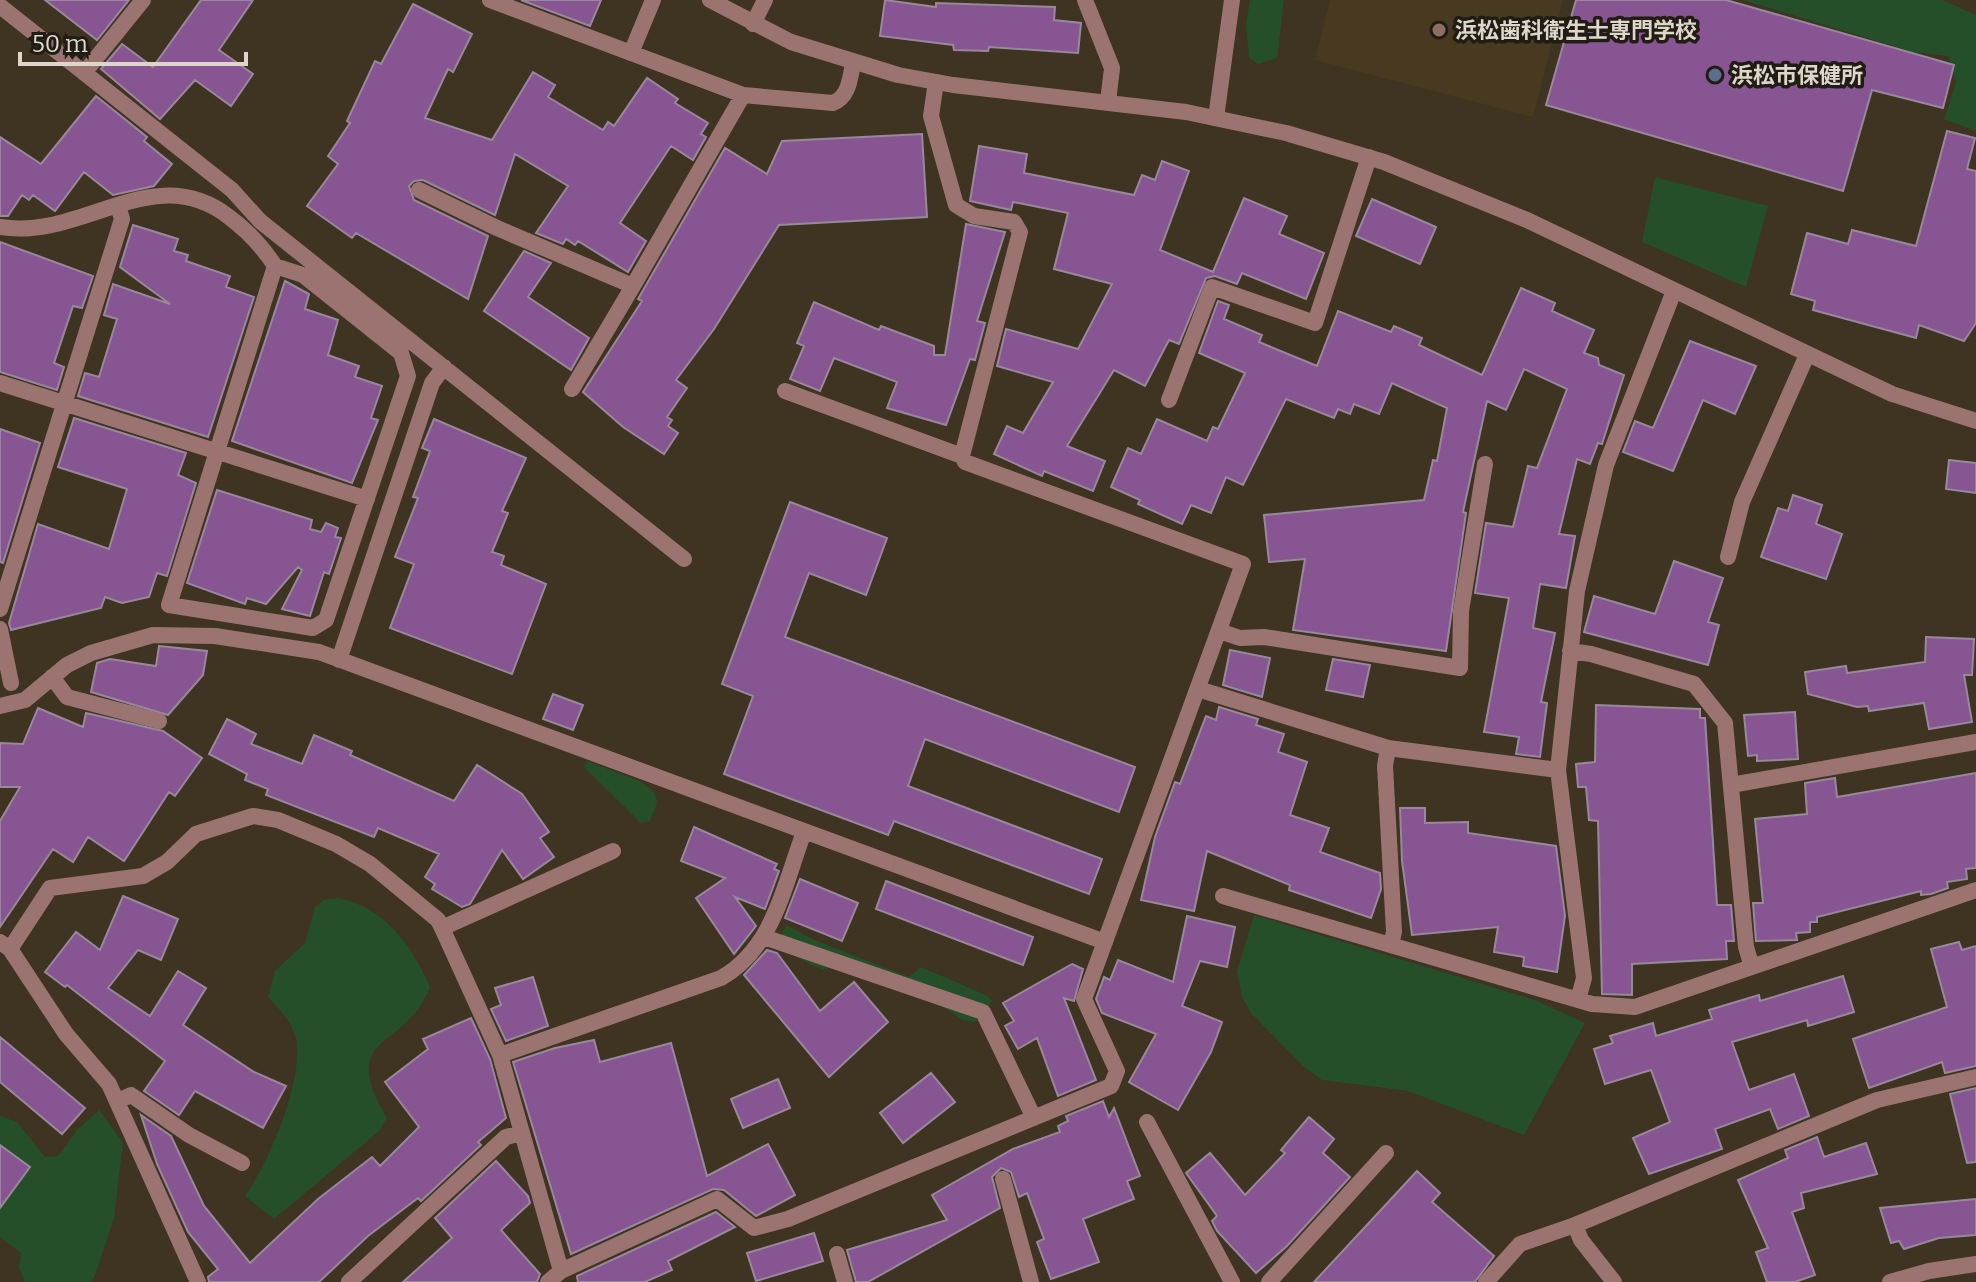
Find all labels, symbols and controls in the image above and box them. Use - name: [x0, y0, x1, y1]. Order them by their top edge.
- scale bar: [20, 16, 246, 66]
- place label: 浜松歯科衛生士専門学校: [1455, 17, 1697, 44]
- marker: 浜松歯科衛生士専門学校: [1430, 21, 1448, 39]
- text: 50 m: [32, 30, 88, 58]
- place label: 浜松市保健所: [1731, 62, 1863, 89]
- marker: 浜松市保健所: [1706, 66, 1724, 84]

